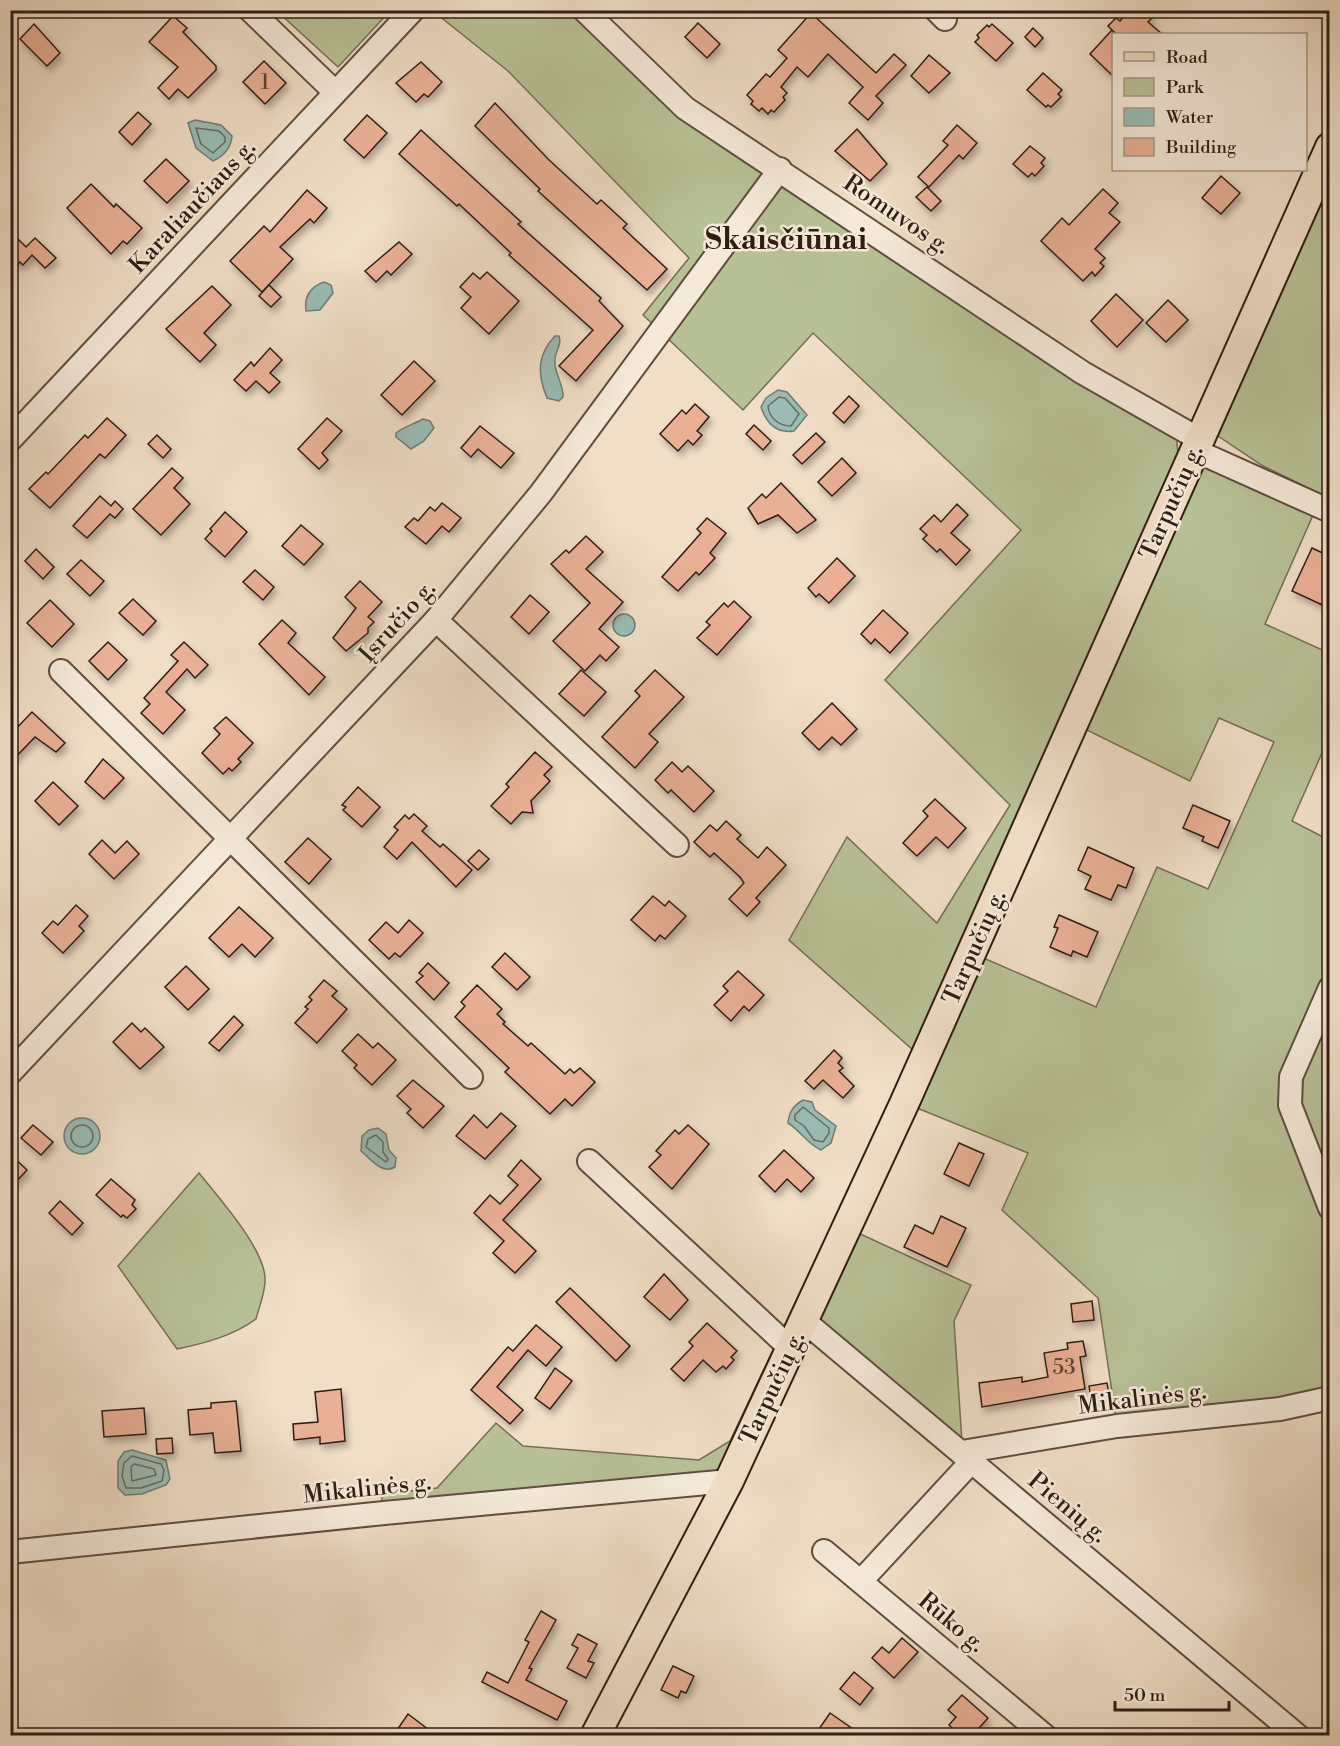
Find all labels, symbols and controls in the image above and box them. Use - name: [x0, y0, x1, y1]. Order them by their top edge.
- legend: [1112, 33, 1307, 171]
- text: Road: [1166, 46, 1209, 69]
- house number: 1: [260, 70, 270, 96]
- text: Park: [1166, 76, 1205, 99]
- text: Water: [1165, 106, 1214, 129]
- street label: Karaliaučiaus g.: [123, 133, 263, 280]
- text: Building: [1165, 136, 1237, 159]
- street label: Romuvos g.: [837, 168, 956, 262]
- district label: Skaisčiūnai: [705, 221, 868, 259]
- street label: Tarpučių g.: [1133, 440, 1211, 564]
- street label: Įsručio g.: [353, 574, 442, 669]
- street label: Tarpučių g.: [936, 885, 1014, 1009]
- street label: Tarpučių g.: [733, 1327, 812, 1450]
- house number: 53: [1052, 1355, 1076, 1381]
- street label: Mikalinės g.: [1076, 1376, 1208, 1422]
- street label: Pienių g.: [1021, 1466, 1113, 1550]
- street label: Mikalinės g.: [301, 1467, 433, 1511]
- street label: Rūko g.: [912, 1586, 991, 1659]
- scale bar: [1115, 1674, 1229, 1712]
- text: 50 m: [1124, 1684, 1166, 1707]

